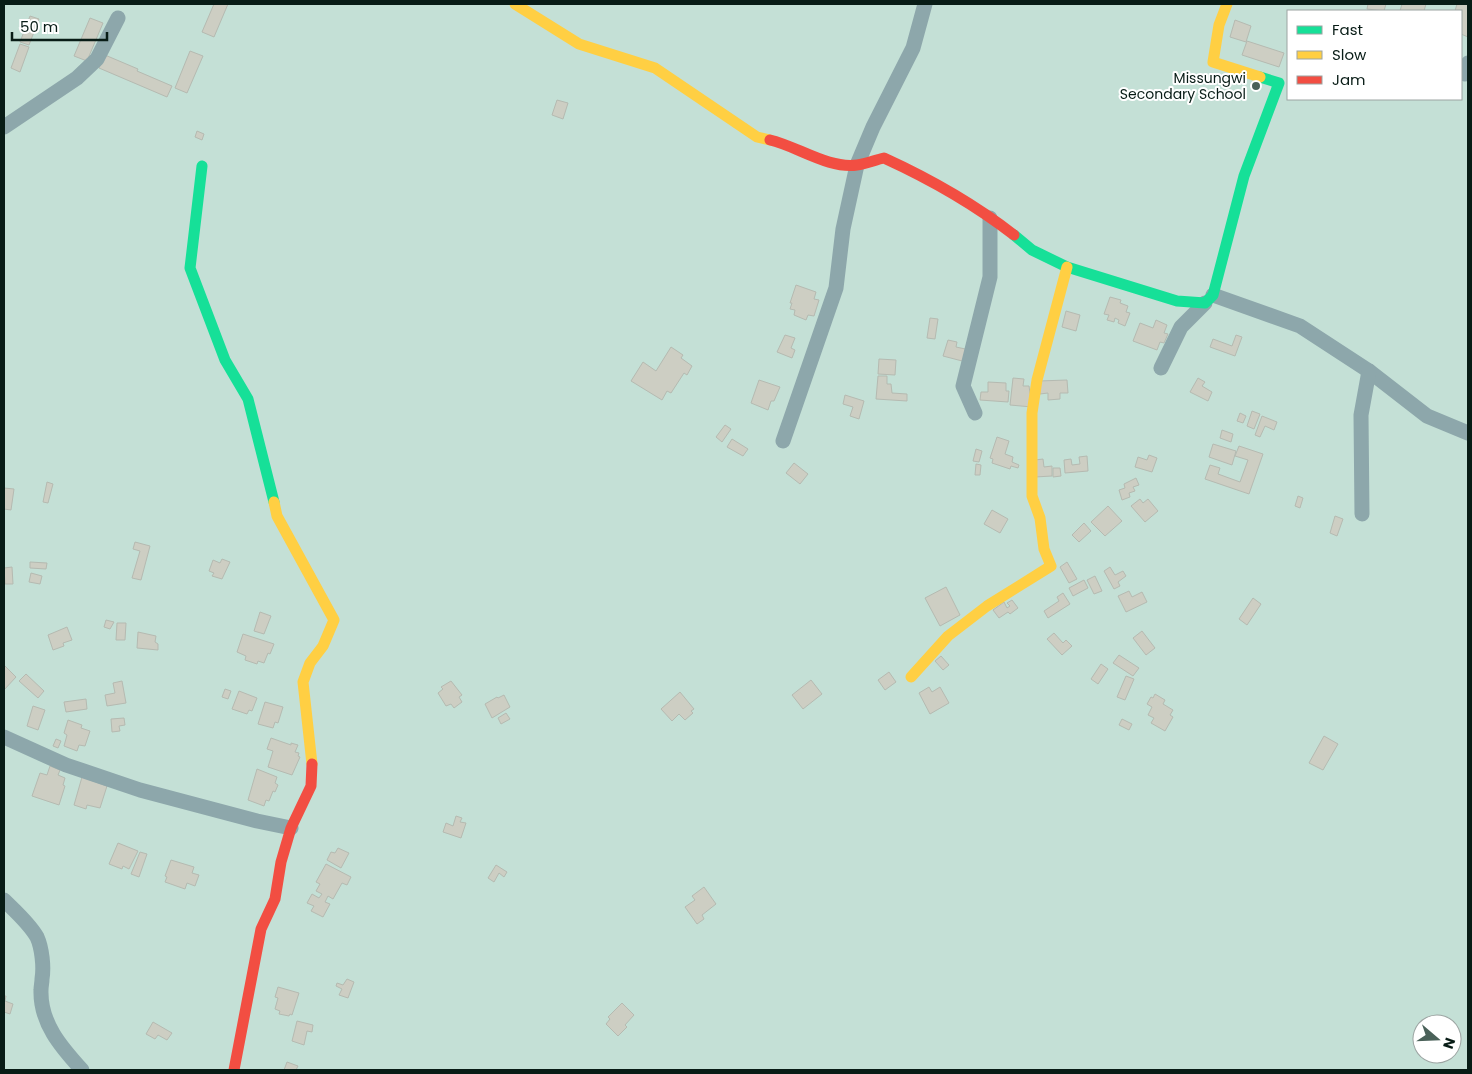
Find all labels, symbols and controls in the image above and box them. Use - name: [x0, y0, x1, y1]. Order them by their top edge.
- scale bar: [12, 10, 108, 42]
- legend: [1287, 10, 1462, 100]
- text: 50 m: [20, 16, 58, 37]
- text: Fast: [1332, 19, 1363, 40]
- text: Slow: [1332, 44, 1367, 65]
- place label: Missungwi Secondary School: [1120, 68, 1246, 104]
- text: Jam: [1332, 69, 1366, 90]
- marker: Missungwi Secondary School: [1250, 80, 1262, 92]
- north arrow: [1412, 1014, 1462, 1064]
- text: N: [1438, 1035, 1460, 1051]

